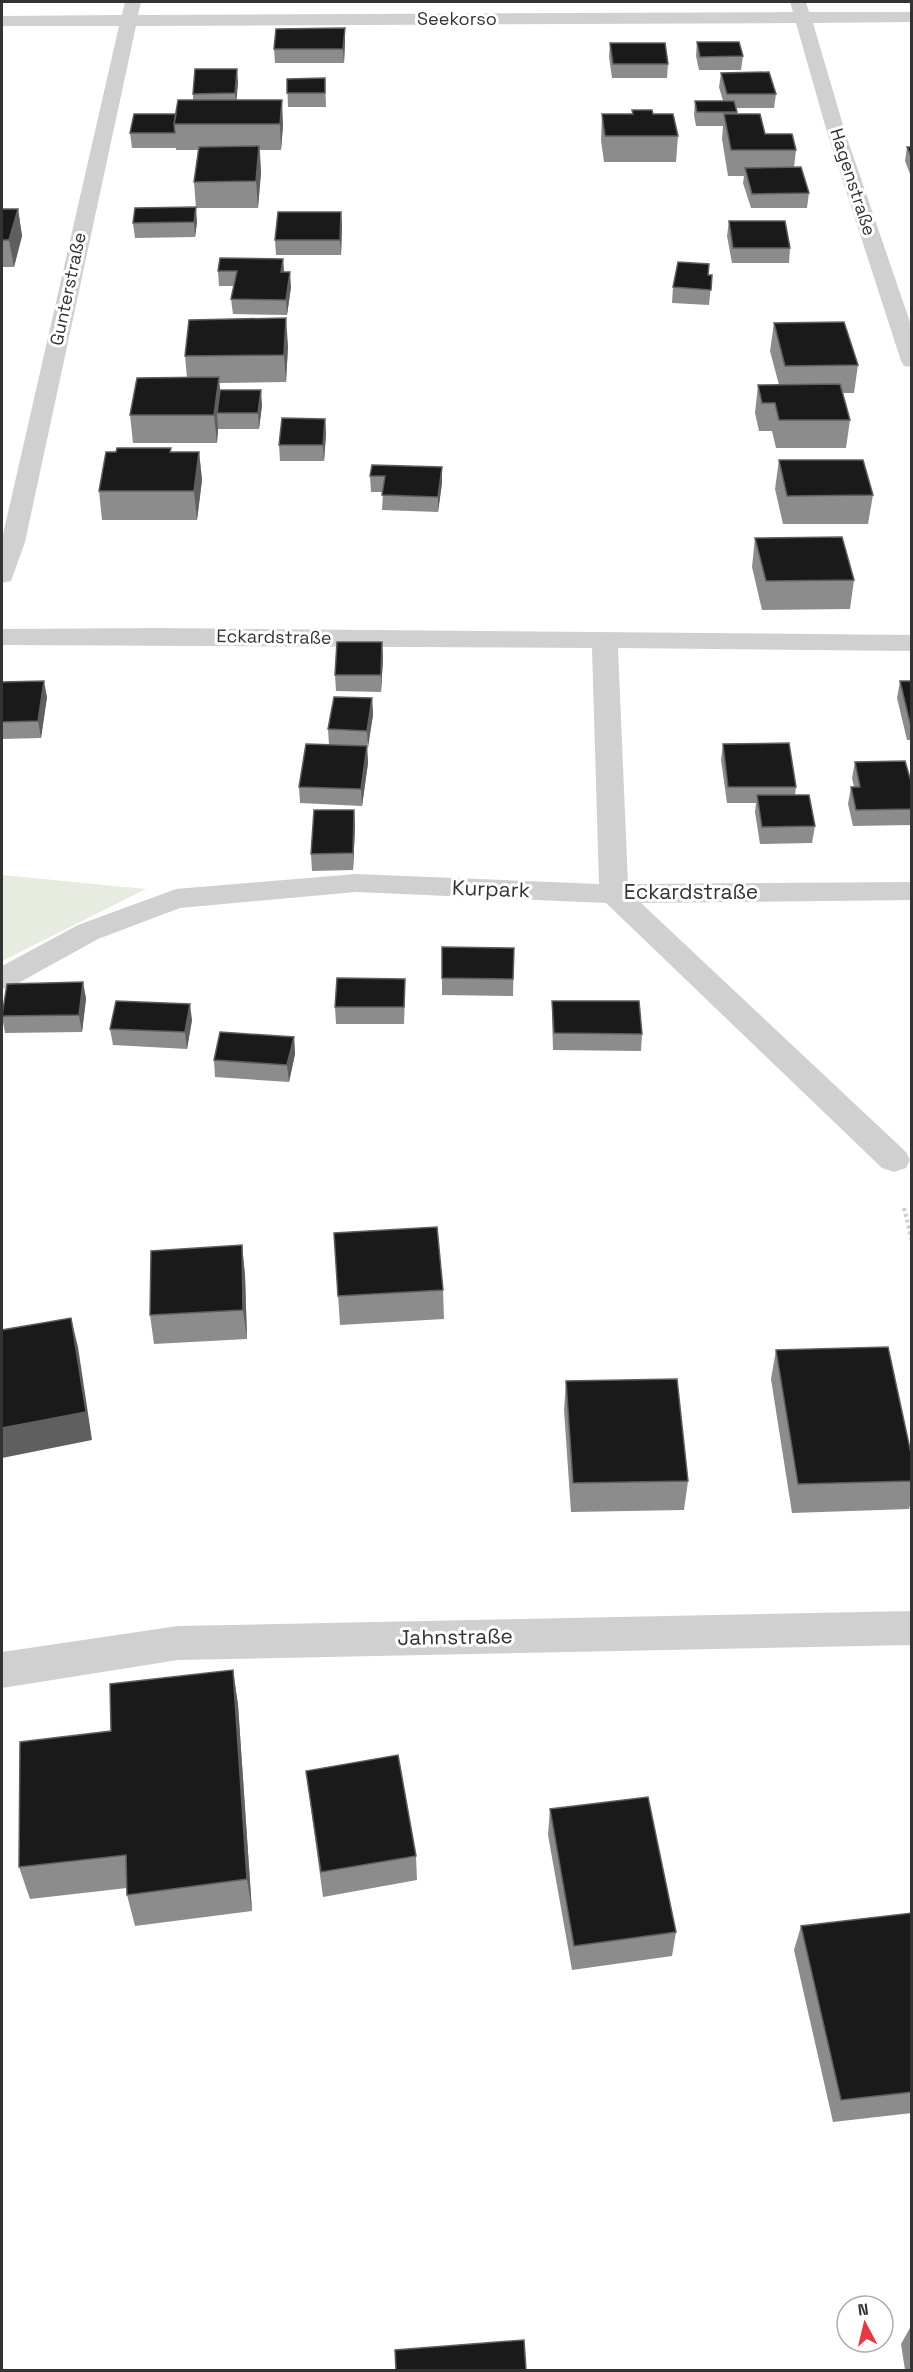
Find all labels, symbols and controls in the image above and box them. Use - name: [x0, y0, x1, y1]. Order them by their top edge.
- street label: Seekorso: [417, 7, 497, 30]
- street label: Hagenstraße: [825, 125, 882, 238]
- street label: Gunterstraße: [44, 230, 91, 348]
- street label: Eckardstraße: [216, 624, 332, 649]
- street label: Kurpark: [451, 874, 531, 903]
- street label: Eckardstraße: [624, 878, 758, 905]
- street label: Jahnstraße: [397, 1622, 513, 1651]
- north arrow: [835, 2294, 895, 2354]
- text: N: [857, 2299, 870, 2321]

